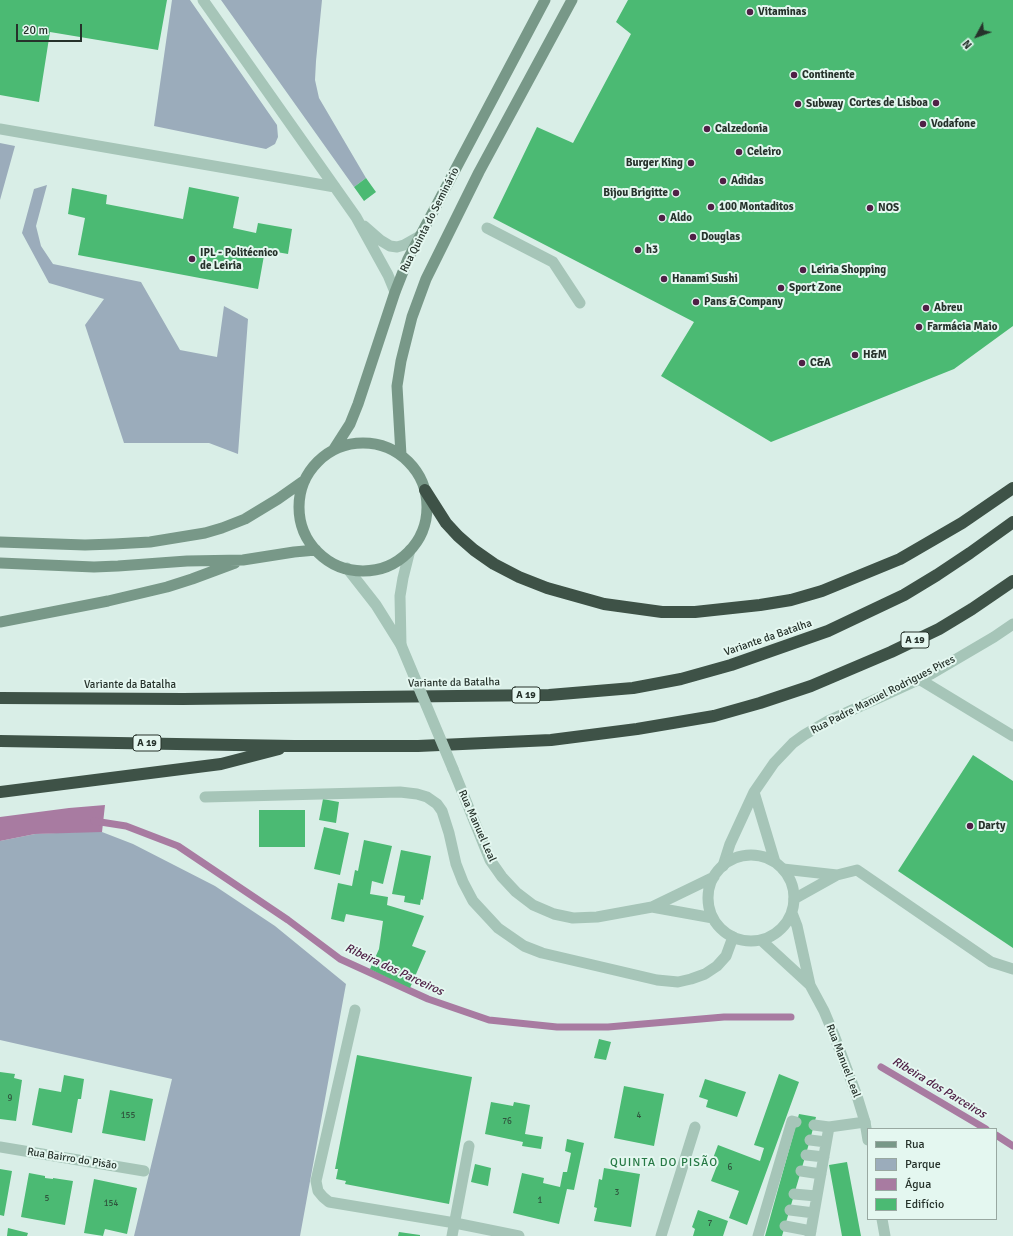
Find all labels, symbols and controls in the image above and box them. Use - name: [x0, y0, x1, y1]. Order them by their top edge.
- place label: Vitaminas: [758, 5, 806, 19]
- marker: Vitaminas: [745, 7, 755, 17]
- scale bar: [18, 16, 84, 42]
- north arrow: [957, 16, 997, 56]
- text: 20 m: [23, 23, 48, 38]
- text: N: [960, 37, 975, 51]
- place label: Continente: [802, 68, 855, 82]
- marker: Continente: [789, 70, 799, 80]
- place label: Cortes de Lisboa: [849, 96, 928, 110]
- place label: Subway: [806, 97, 843, 111]
- marker: Cortes de Lisboa: [931, 98, 941, 108]
- marker: Subway: [793, 99, 803, 109]
- place label: Vodafone: [931, 117, 976, 131]
- marker: Vodafone: [918, 119, 928, 129]
- place label: Calzedonia: [715, 122, 768, 136]
- marker: Calzedonia: [702, 124, 712, 134]
- place label: Celeiro: [747, 145, 781, 159]
- marker: Celeiro: [734, 147, 744, 157]
- place label: Burger King: [626, 156, 683, 170]
- marker: Burger King: [686, 158, 696, 168]
- street label: Rua Quinta do Seminário: [398, 165, 462, 275]
- place label: Adidas: [731, 174, 764, 188]
- marker: Adidas: [718, 176, 728, 186]
- place label: Bijou Brigitte: [603, 186, 668, 200]
- marker: Bijou Brigitte: [671, 188, 681, 198]
- place label: 100 Montaditos: [719, 200, 794, 214]
- place label: NOS: [878, 201, 899, 215]
- marker: 100 Montaditos: [706, 202, 716, 212]
- marker: NOS: [865, 203, 875, 213]
- place label: Aldo: [670, 211, 692, 225]
- marker: Aldo: [657, 213, 667, 223]
- place label: Douglas: [701, 230, 740, 244]
- marker: Douglas: [688, 232, 698, 242]
- place label: h3: [646, 243, 658, 257]
- marker: h3: [633, 245, 643, 255]
- place label: IPL - Politécnico de Leiria: [200, 246, 278, 272]
- marker: IPL - Politécnico de Leiria: [187, 254, 197, 264]
- place label: Leiria Shopping: [811, 263, 886, 277]
- marker: Leiria Shopping: [798, 265, 808, 275]
- place label: Hanami Sushi: [672, 272, 738, 286]
- marker: Hanami Sushi: [659, 274, 669, 284]
- place label: Sport Zone: [789, 281, 842, 295]
- marker: Sport Zone: [776, 283, 786, 293]
- place label: Pans & Company: [704, 295, 783, 309]
- marker: Pans & Company: [691, 297, 701, 307]
- place label: Abreu: [934, 301, 963, 315]
- marker: Abreu: [921, 303, 931, 313]
- place label: Farmácia Maio: [927, 320, 997, 334]
- marker: Farmácia Maio: [914, 322, 924, 332]
- place label: H&M: [863, 348, 887, 362]
- marker: H&M: [850, 350, 860, 360]
- place label: C&A: [810, 356, 831, 370]
- marker: C&A: [797, 358, 807, 368]
- street label: Variante da Batalha: [722, 617, 814, 659]
- road number: A 19: [901, 632, 929, 648]
- street label: Rua Padre Manuel Rodrigues Pires: [809, 653, 957, 737]
- street label: Variante da Batalha: [408, 676, 500, 690]
- street label: Variante da Batalha: [84, 678, 176, 692]
- road number: A 19: [512, 687, 540, 703]
- road number: A 19: [133, 735, 161, 751]
- street label: Rua Manuel Leal: [455, 788, 499, 864]
- place label: Darty: [978, 819, 1005, 833]
- marker: Darty: [965, 821, 975, 831]
- water label: Ribeira dos Parceiros: [343, 941, 445, 999]
- street label: Rua Manuel Leal: [823, 1022, 863, 1100]
- water label: Ribeira dos Parceiros: [889, 1054, 989, 1122]
- house number: 9: [8, 1094, 12, 1104]
- house number: 155: [121, 1111, 135, 1121]
- house number: 4: [637, 1111, 641, 1121]
- house number: 76: [502, 1117, 512, 1127]
- legend: [867, 1128, 997, 1220]
- text: Rua: [905, 1137, 925, 1152]
- street label: Rua Bairro do Pisão: [26, 1145, 118, 1173]
- district label: QUINTA DO PISÃO: [610, 1156, 718, 1170]
- text: Parque: [905, 1157, 941, 1172]
- house number: 6: [728, 1163, 732, 1173]
- text: Água: [905, 1177, 931, 1192]
- house number: 3: [615, 1188, 619, 1198]
- house number: 5: [45, 1194, 49, 1204]
- house number: 1: [538, 1196, 542, 1206]
- text: Edifício: [905, 1197, 944, 1212]
- house number: 154: [104, 1199, 118, 1209]
- house number: 7: [708, 1219, 712, 1229]

